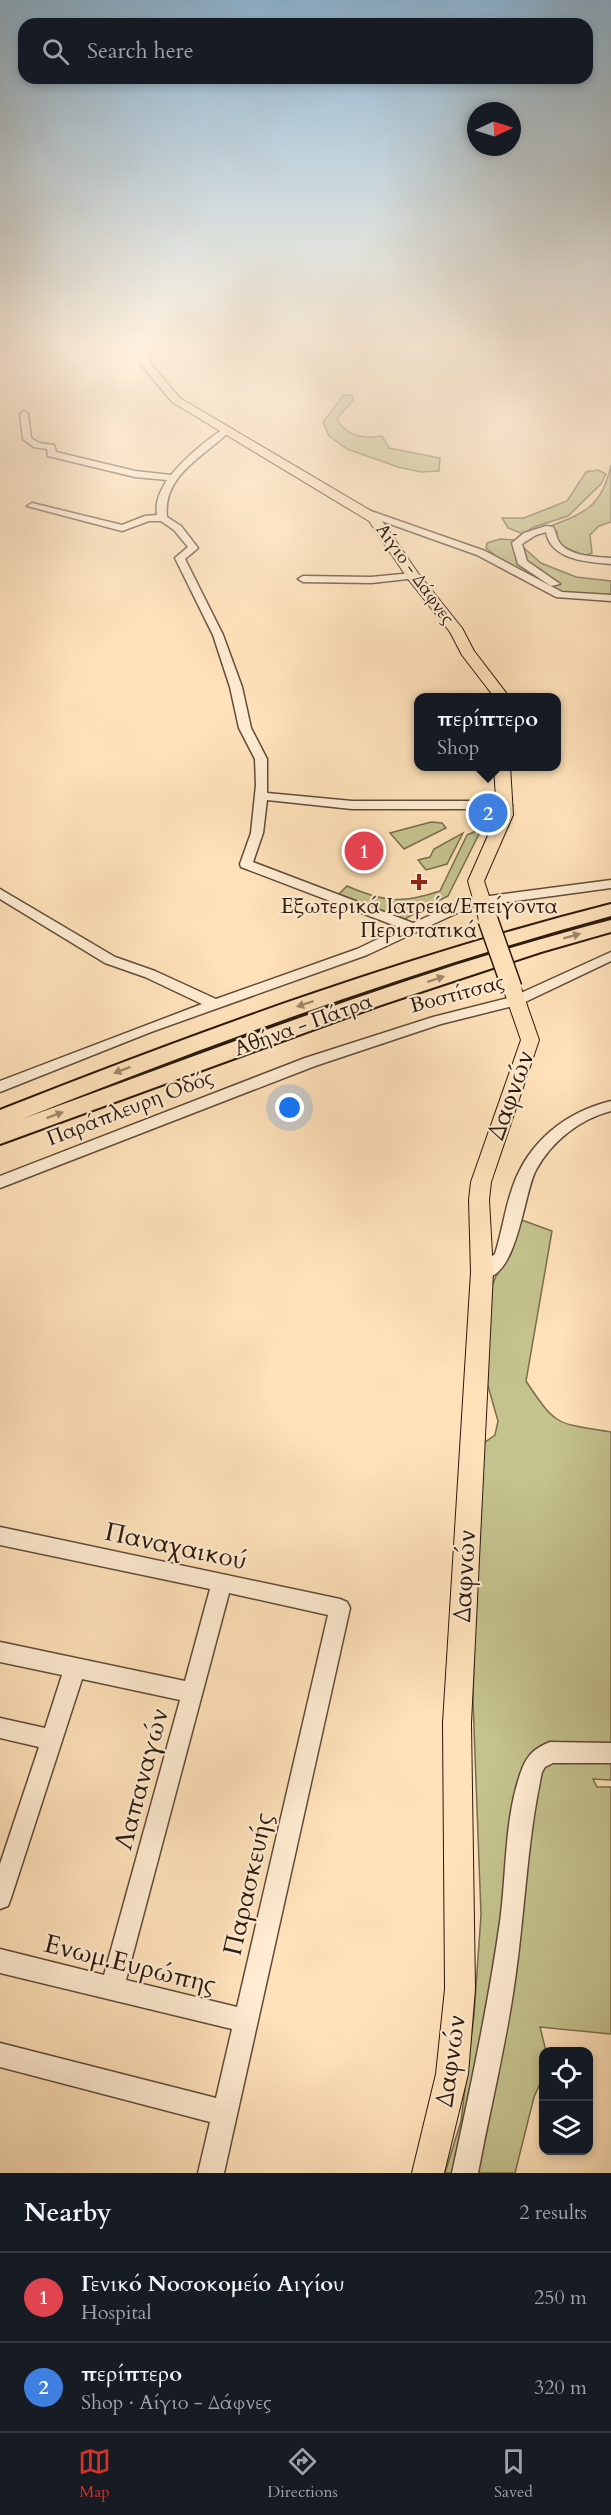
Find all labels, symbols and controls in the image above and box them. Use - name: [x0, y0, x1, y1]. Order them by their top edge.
- search box: [18, 18, 593, 84]
- icon: search: [39, 35, 72, 68]
- text: Search here: [87, 36, 194, 66]
- north arrow: [467, 102, 521, 156]
- street label: Αίγιο - Δάφνες: [370, 518, 460, 630]
- popup: [414, 693, 561, 771]
- text: περίπτερο: [437, 704, 538, 734]
- text: Shop: [437, 734, 479, 761]
- pin: 2: [468, 790, 508, 836]
- pin: 1: [344, 828, 384, 874]
- marker: Εξωτερικά Ιατρεία/Επείγοντα Περιστατικά: [410, 873, 428, 891]
- place label: Εξωτερικά Ιατρεία/Επείγοντα Περιστατικά: [281, 892, 558, 945]
- one-way arrow: [563, 931, 582, 941]
- street label: Βοστίτσας: [407, 967, 507, 1021]
- one-way arrow: [427, 974, 445, 983]
- street label: Αθήνα - Πάτρα: [230, 986, 376, 1063]
- one-way arrow: [296, 999, 314, 1009]
- street label: Δαφνών: [478, 1045, 542, 1145]
- street label: Παράπλευρη Οδός: [42, 1063, 218, 1153]
- one-way arrow: [113, 1066, 131, 1076]
- your location: [275, 1093, 304, 1122]
- one-way arrow: [46, 1110, 64, 1120]
- street label: Παναχαικού: [102, 1514, 250, 1578]
- street label: Δαφνών: [444, 1529, 484, 1623]
- street label: Λαπαναγών: [105, 1704, 177, 1854]
- street label: Παρασκευής: [215, 1809, 281, 1959]
- street label: Ενωμ.Ευρώπης: [40, 1926, 220, 2002]
- street label: Δαφνών: [426, 2013, 474, 2109]
- map controls: [539, 2047, 593, 2155]
- button: locate: [539, 2047, 593, 2101]
- button: layers: [539, 2101, 593, 2155]
- text: Nearby: [24, 2195, 112, 2230]
- text: 2 results: [519, 2199, 587, 2226]
- text: Γενικό Νοσοκομείο Αιγίου: [81, 2269, 345, 2299]
- text: 1: [38, 2284, 49, 2311]
- text: 250 m: [534, 2284, 587, 2311]
- text: Hospital: [81, 2299, 152, 2326]
- text: περίπτερο: [81, 2359, 182, 2389]
- text: 2: [38, 2374, 49, 2401]
- text: 320 m: [534, 2374, 587, 2401]
- text: Shop · Αίγιο - Δάφνες: [81, 2389, 272, 2416]
- tab: Map: [78, 2445, 111, 2503]
- tab: Directions: [267, 2445, 338, 2503]
- tab: Saved: [494, 2445, 533, 2503]

